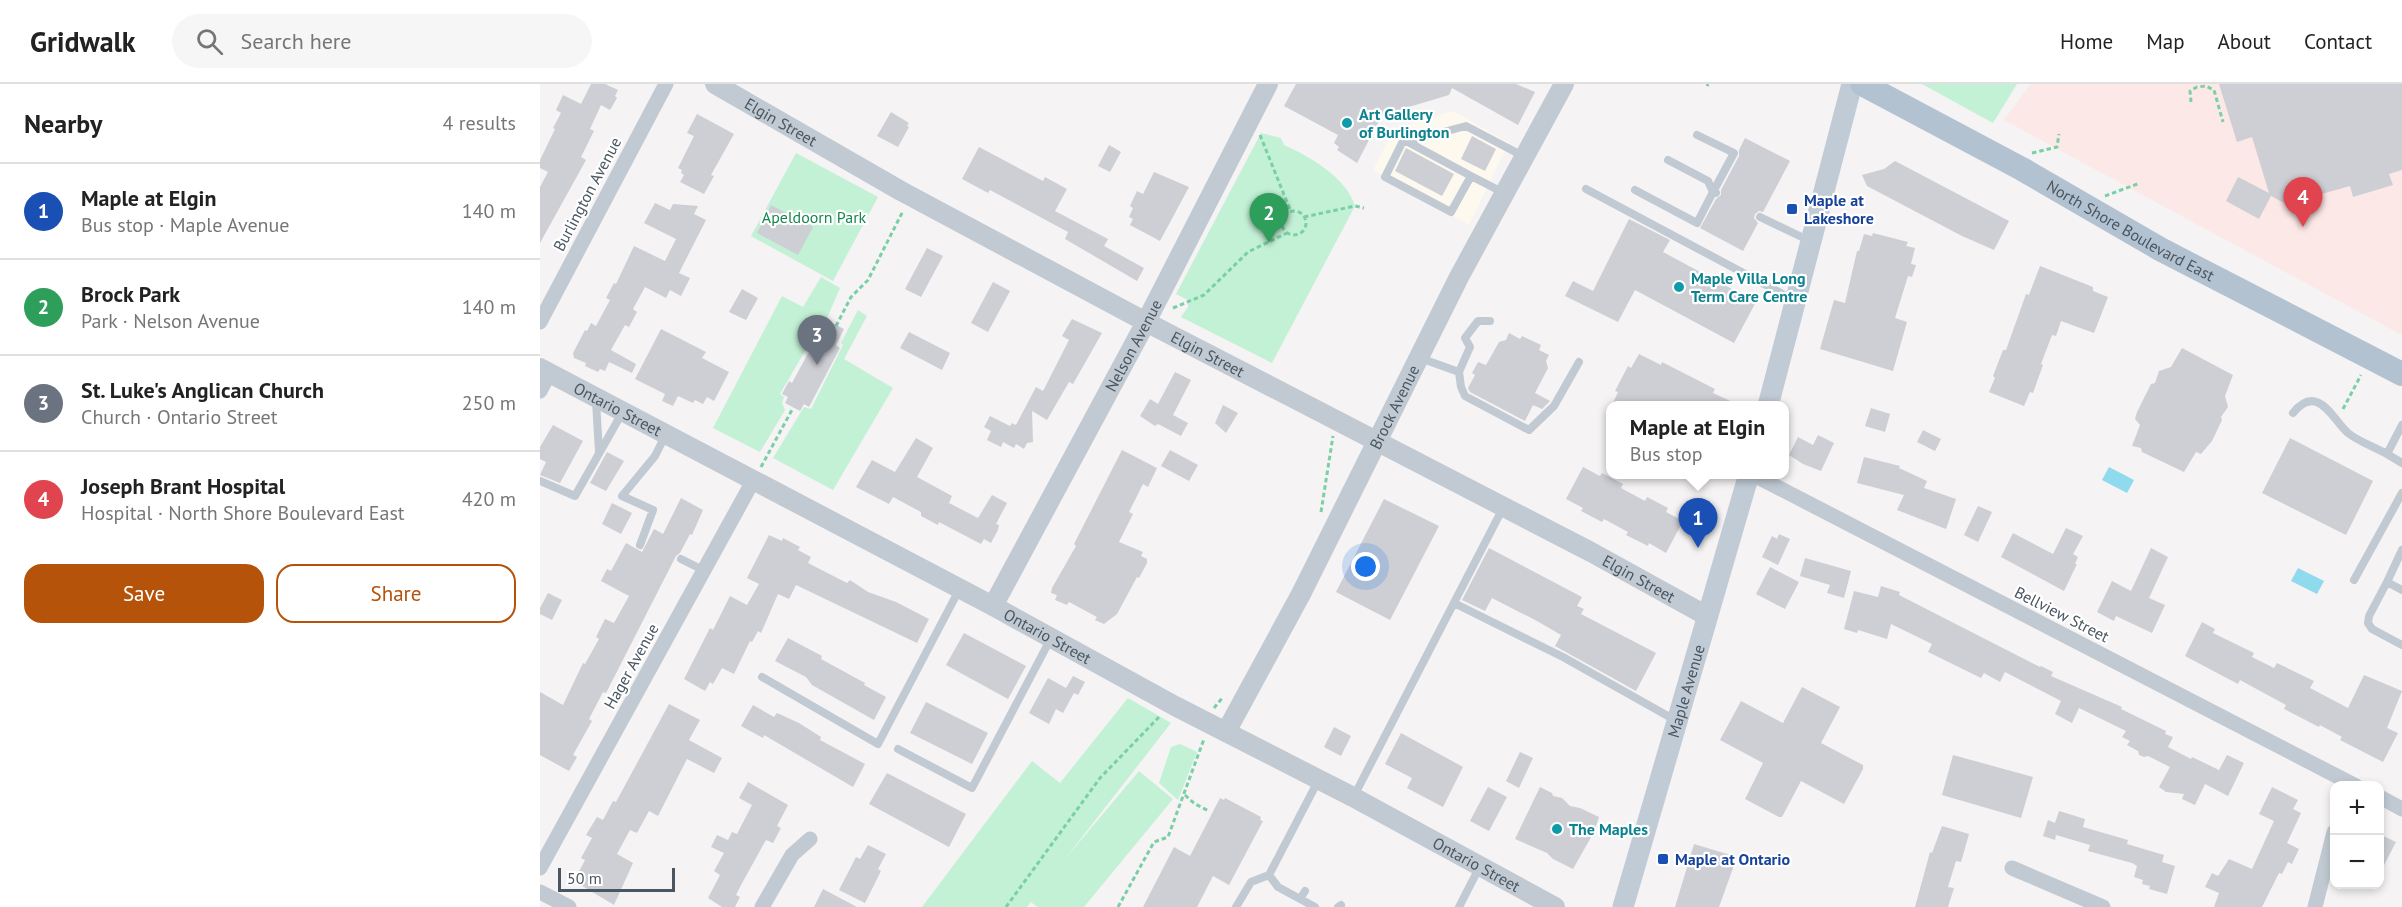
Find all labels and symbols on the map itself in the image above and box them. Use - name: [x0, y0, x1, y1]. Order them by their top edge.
- street label: Elgin Street: [741, 93, 821, 151]
- place label: Art Gallery of Burlington: [1359, 104, 1449, 142]
- marker: Art Gallery of Burlington: [1340, 116, 1354, 130]
- street label: Burlington Avenue: [549, 134, 625, 254]
- street label: North Shore Boulevard East: [2043, 176, 2218, 286]
- pin: 4: [2284, 178, 2322, 227]
- place label: Maple at Lakeshore: [1804, 190, 1874, 228]
- pin: 2: [1250, 194, 1288, 243]
- marker: Maple at Lakeshore: [1785, 202, 1799, 216]
- park label: Apeldoorn Park: [762, 207, 867, 227]
- place label: Maple Villa Long Term Care Centre: [1691, 268, 1807, 306]
- marker: Maple Villa Long Term Care Centre: [1672, 280, 1686, 294]
- street label: Nelson Avenue: [1101, 296, 1166, 395]
- pin: 3: [798, 316, 836, 365]
- street label: Elgin Street: [1168, 327, 1249, 381]
- street label: Brock Avenue: [1365, 362, 1424, 452]
- street label: Ontario Street: [570, 378, 666, 441]
- pin: 1: [1678, 498, 1718, 548]
- street label: Elgin Street: [1599, 550, 1679, 607]
- your location: [1351, 552, 1380, 581]
- street label: Bellview Street: [2011, 582, 2113, 647]
- street label: Ontario Street: [1000, 604, 1095, 668]
- street label: Hager Avenue: [599, 620, 663, 712]
- street label: Maple Avenue: [1663, 642, 1709, 740]
- place label: The Maples: [1569, 819, 1648, 839]
- marker: The Maples: [1550, 822, 1564, 836]
- street label: Ontario Street: [1429, 832, 1524, 896]
- place label: Maple at Ontario: [1675, 849, 1790, 869]
- marker: Maple at Ontario: [1656, 852, 1670, 866]
- scale bar: [558, 865, 675, 892]

